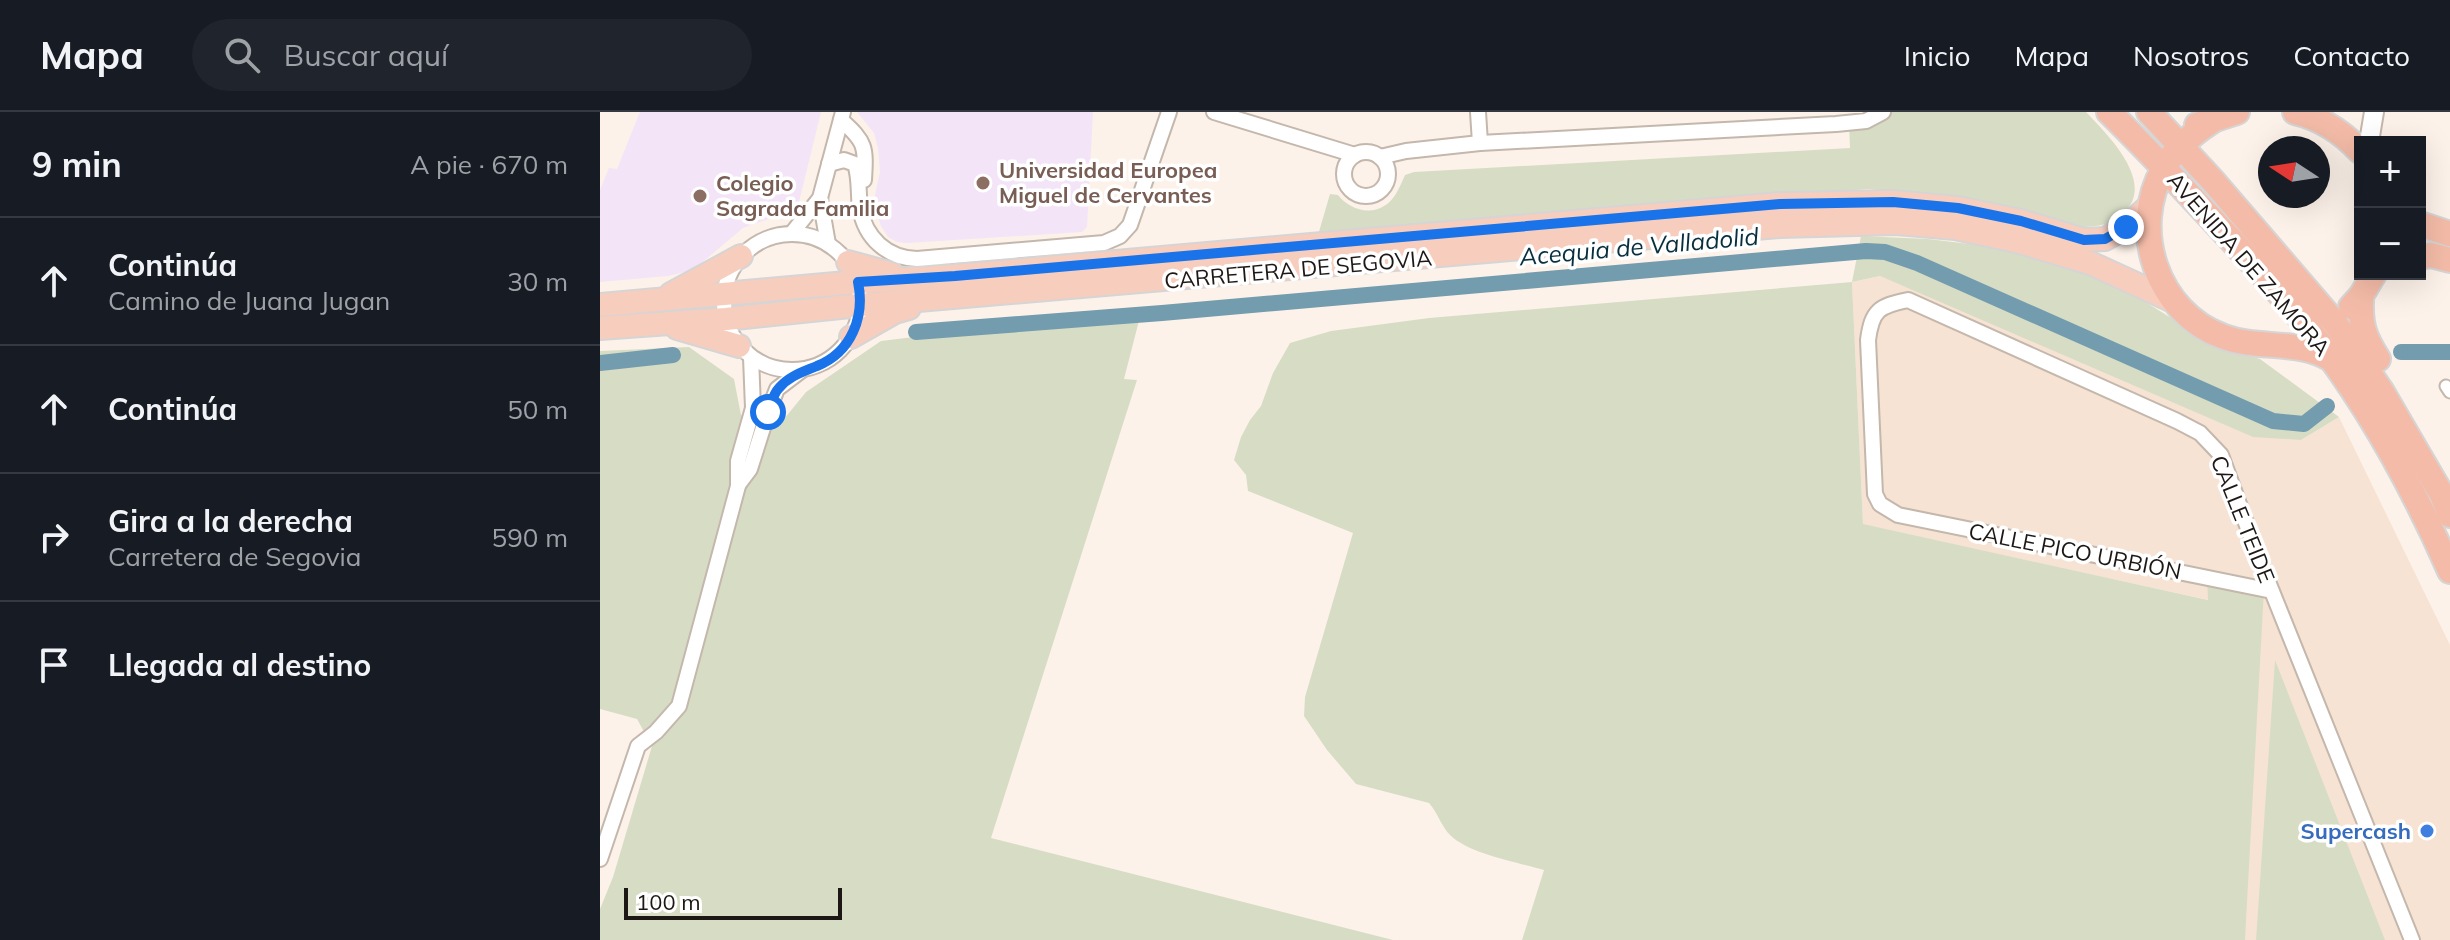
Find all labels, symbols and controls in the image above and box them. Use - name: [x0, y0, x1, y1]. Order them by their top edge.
- search box: [192, 19, 752, 91]
- text: Mapa: [40, 31, 144, 79]
- icon: search: [220, 33, 264, 77]
- text: Buscar aquí: [284, 36, 448, 74]
- text: Inicio: [1904, 38, 1971, 73]
- text: Mapa: [2015, 38, 2089, 73]
- text: Nosotros: [2133, 38, 2249, 73]
- text: Contacto: [2293, 38, 2410, 73]
- north arrow: [2258, 136, 2330, 208]
- map controls: [2354, 136, 2426, 280]
- button: +: [2354, 136, 2426, 208]
- text: 9 min: [32, 143, 122, 186]
- text: A pie · 670 m: [410, 148, 568, 181]
- place label: Universidad Europea Miguel de Cervantes: [999, 156, 1217, 209]
- street label: AVENIDA DE ZAMORA: [2161, 166, 2337, 362]
- place label: Colegio Sagrada Familia: [716, 169, 889, 222]
- marker: Universidad Europea Miguel de Cervantes: [974, 174, 992, 192]
- marker: Colegio Sagrada Familia: [691, 187, 709, 205]
- button: −: [2354, 208, 2426, 280]
- route end: [2108, 209, 2144, 245]
- water label: Acequia de Valladolid: [1517, 221, 1760, 271]
- street label: CARRETERA DE SEGOVIA: [1163, 243, 1433, 295]
- text: Continúa: [108, 246, 237, 284]
- icon: ahead: [32, 259, 76, 303]
- text: 30 m: [507, 265, 568, 298]
- text: Camino de Juana Jugan: [108, 284, 390, 317]
- icon: ahead: [32, 387, 76, 431]
- text: Continúa: [108, 390, 237, 428]
- text: 50 m: [507, 393, 568, 426]
- route start: [750, 394, 786, 430]
- street label: CALLE TEIDE: [2205, 451, 2281, 587]
- text: Gira a la derecha: [108, 502, 353, 540]
- icon: right: [32, 515, 76, 559]
- street label: CALLE PICO URBIÓN: [1966, 517, 2184, 585]
- text: 590 m: [492, 521, 568, 554]
- text: Carretera de Segovia: [108, 540, 361, 573]
- icon: arrive: [32, 643, 76, 687]
- text: Llegada al destino: [108, 646, 371, 684]
- place label: Supercash: [2301, 817, 2411, 845]
- marker: Supercash: [2418, 822, 2436, 840]
- scale bar: [624, 884, 842, 920]
- text: 100 m: [636, 888, 701, 916]

